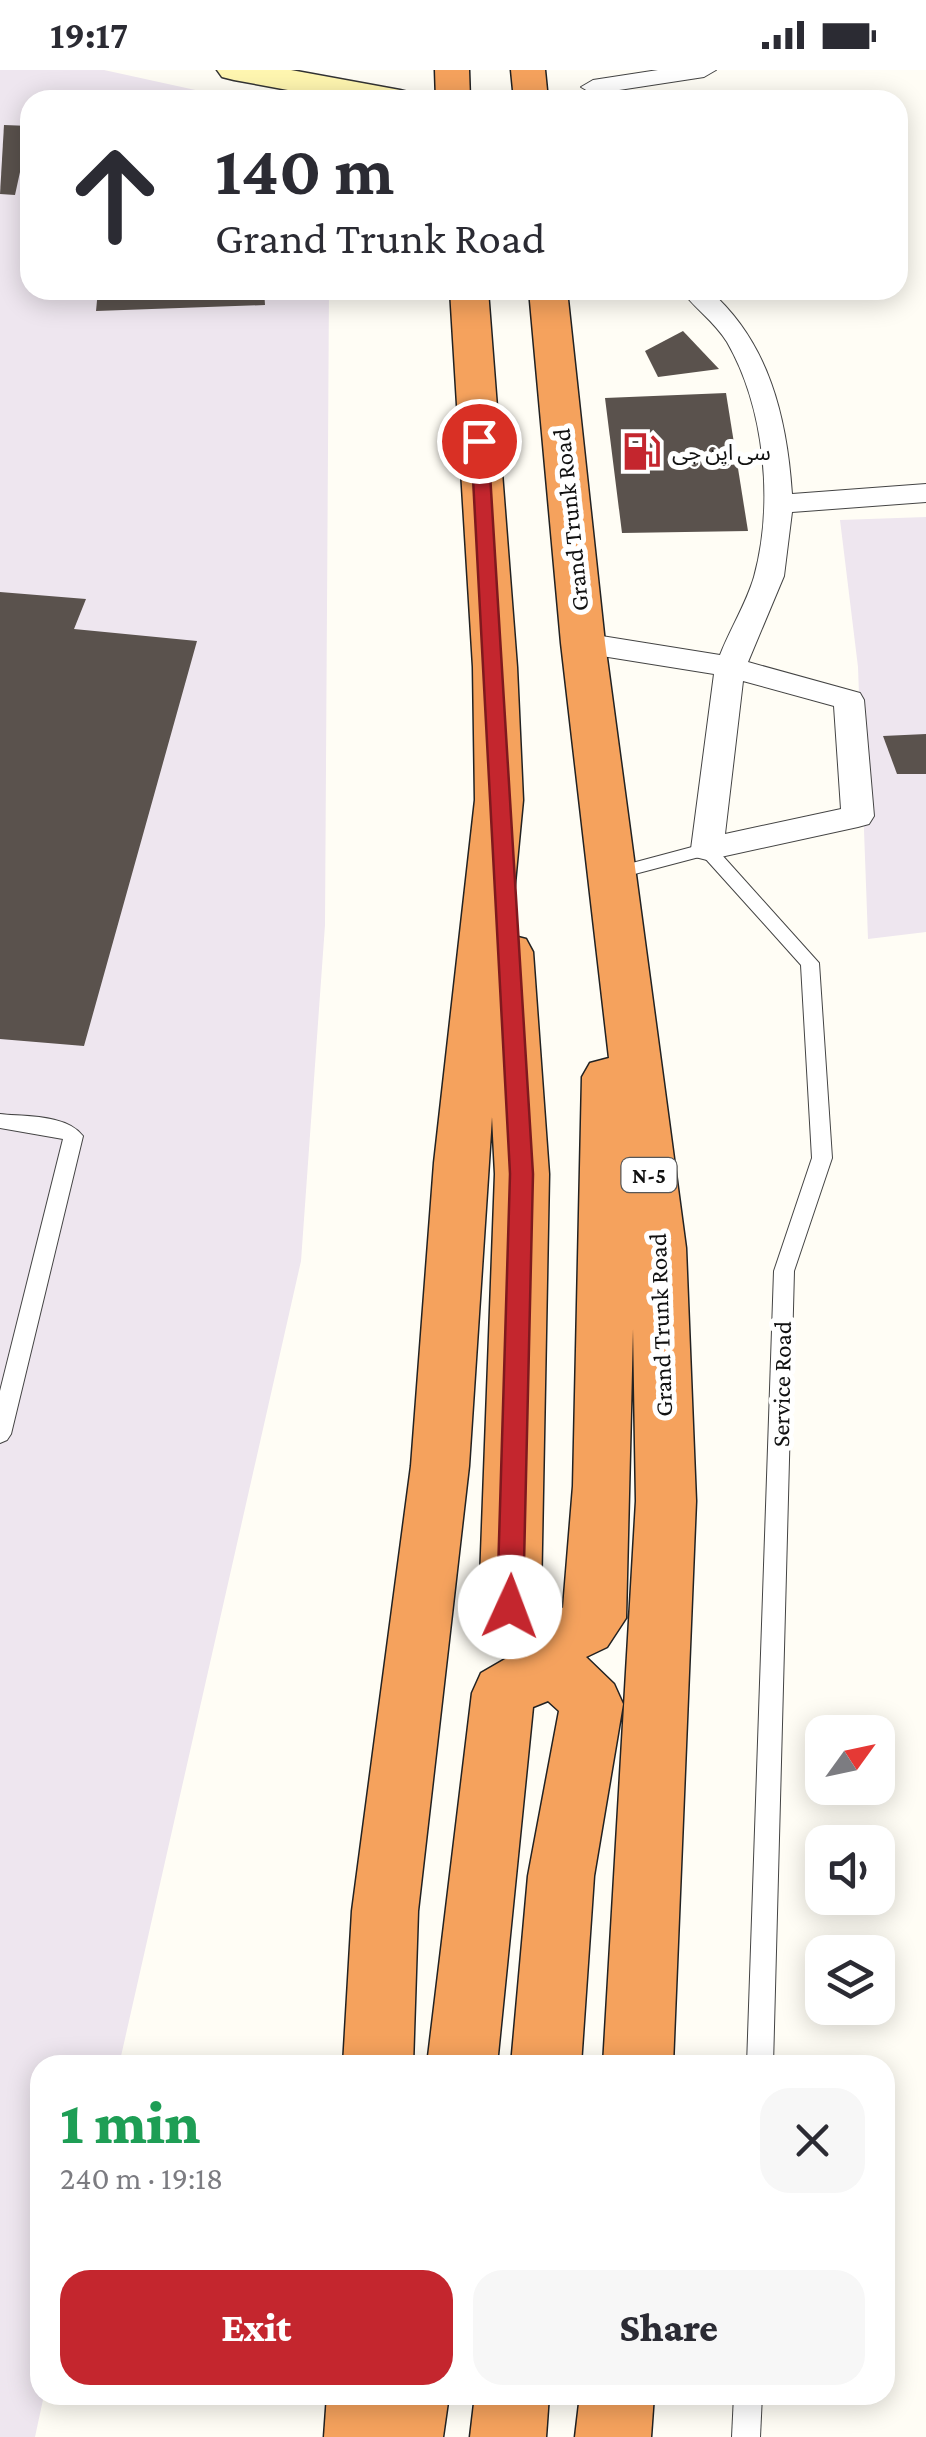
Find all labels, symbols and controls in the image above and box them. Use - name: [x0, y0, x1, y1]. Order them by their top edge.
- text: 19:17: [50, 14, 128, 56]
- icon: ahead: [50, 130, 180, 260]
- text: 140 m: [215, 131, 394, 209]
- text: Grand Trunk Road: [215, 213, 545, 263]
- pin: [437, 399, 522, 484]
- icon: arrive: [452, 414, 507, 469]
- street label: Grand Trunk Road: [547, 427, 594, 613]
- fuel station icon: سی این جی: [621, 431, 663, 473]
- place label: سی این جی: [672, 440, 771, 465]
- road number: N-5: [622, 1158, 676, 1192]
- street label: Grand Trunk Road: [644, 1233, 677, 1417]
- street label: Service Road: [767, 1321, 796, 1447]
- position arrow: [458, 1555, 562, 1659]
- north arrow: [805, 1715, 895, 1805]
- map controls: [805, 1715, 895, 2025]
- button: sound: [805, 1825, 895, 1915]
- button: layers: [805, 1935, 895, 2025]
- button: close: [760, 2088, 865, 2193]
- text: 1 min: [60, 2089, 200, 2156]
- text: 240 m · 19:18: [60, 2160, 223, 2196]
- button: Exit: [60, 2270, 453, 2385]
- button: Share: [473, 2270, 865, 2385]

